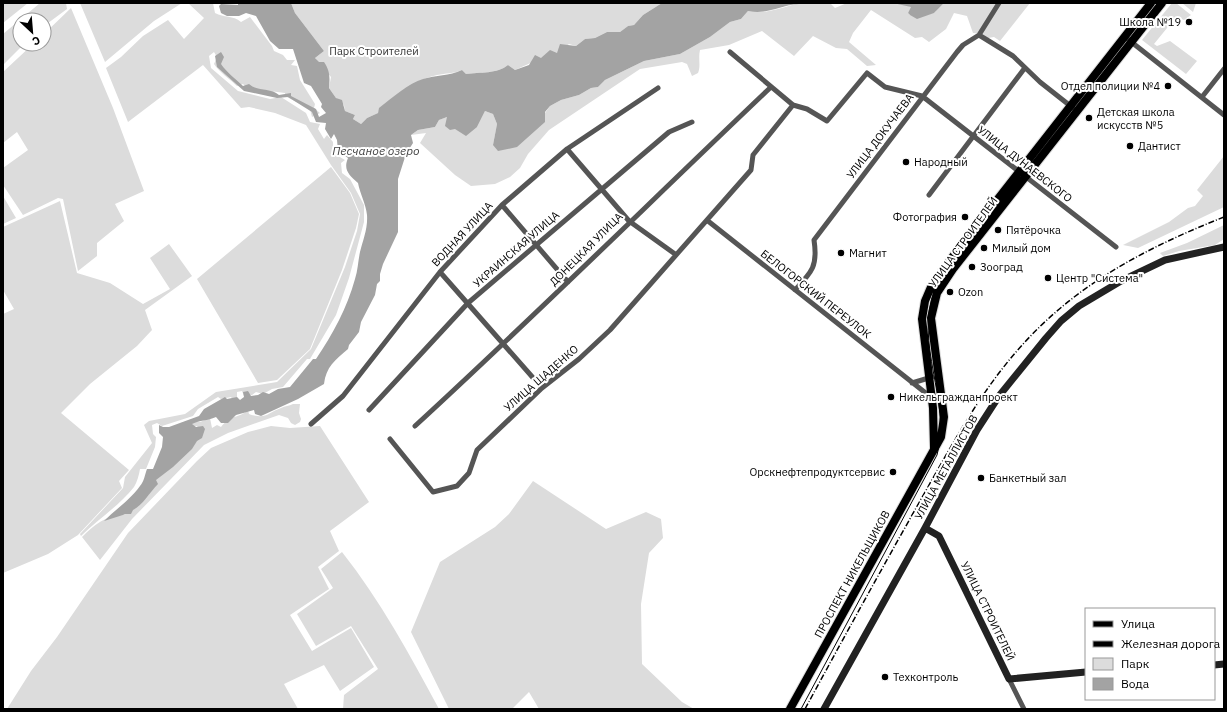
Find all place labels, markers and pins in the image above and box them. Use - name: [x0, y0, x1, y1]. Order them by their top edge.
- place label: Школа №19: [1119, 15, 1181, 29]
- marker: Школа №19: [1184, 17, 1194, 27]
- place label: Отдел полиции №4: [1061, 79, 1160, 93]
- marker: Отдел полиции №4: [1163, 81, 1173, 91]
- place label: Детская школа искусств №5: [1097, 105, 1175, 132]
- marker: Детская школа искусств №5: [1084, 113, 1094, 123]
- place label: Дантист: [1138, 139, 1181, 153]
- marker: Дантист: [1125, 141, 1135, 151]
- place label: Народный: [914, 155, 968, 169]
- marker: Народный: [901, 157, 911, 167]
- place label: Фотография: [893, 210, 957, 224]
- marker: Фотография: [960, 212, 970, 222]
- place label: Пятёрочка: [1006, 223, 1061, 237]
- marker: Пятёрочка: [993, 225, 1003, 235]
- place label: Милый дом: [992, 241, 1051, 255]
- marker: Милый дом: [979, 243, 989, 253]
- place label: Магнит: [849, 246, 887, 260]
- marker: Магнит: [836, 248, 846, 258]
- place label: Зооград: [980, 260, 1023, 274]
- marker: Зооград: [967, 262, 977, 272]
- place label: Центр "Система": [1056, 271, 1143, 285]
- marker: Центр "Система": [1043, 273, 1053, 283]
- place label: Ozon: [958, 285, 983, 299]
- marker: Ozon: [945, 287, 955, 297]
- place label: Никельгражданпроект: [899, 390, 1018, 404]
- marker: Никельгражданпроект: [886, 392, 896, 402]
- place label: Орскнефтепродуктсервис: [750, 465, 885, 479]
- marker: Орскнефтепродуктсервис: [888, 467, 898, 477]
- place label: Банкетный зал: [989, 471, 1066, 485]
- marker: Банкетный зал: [976, 473, 986, 483]
- place label: Техконтроль: [893, 670, 958, 684]
- marker: Техконтроль: [880, 672, 890, 682]

